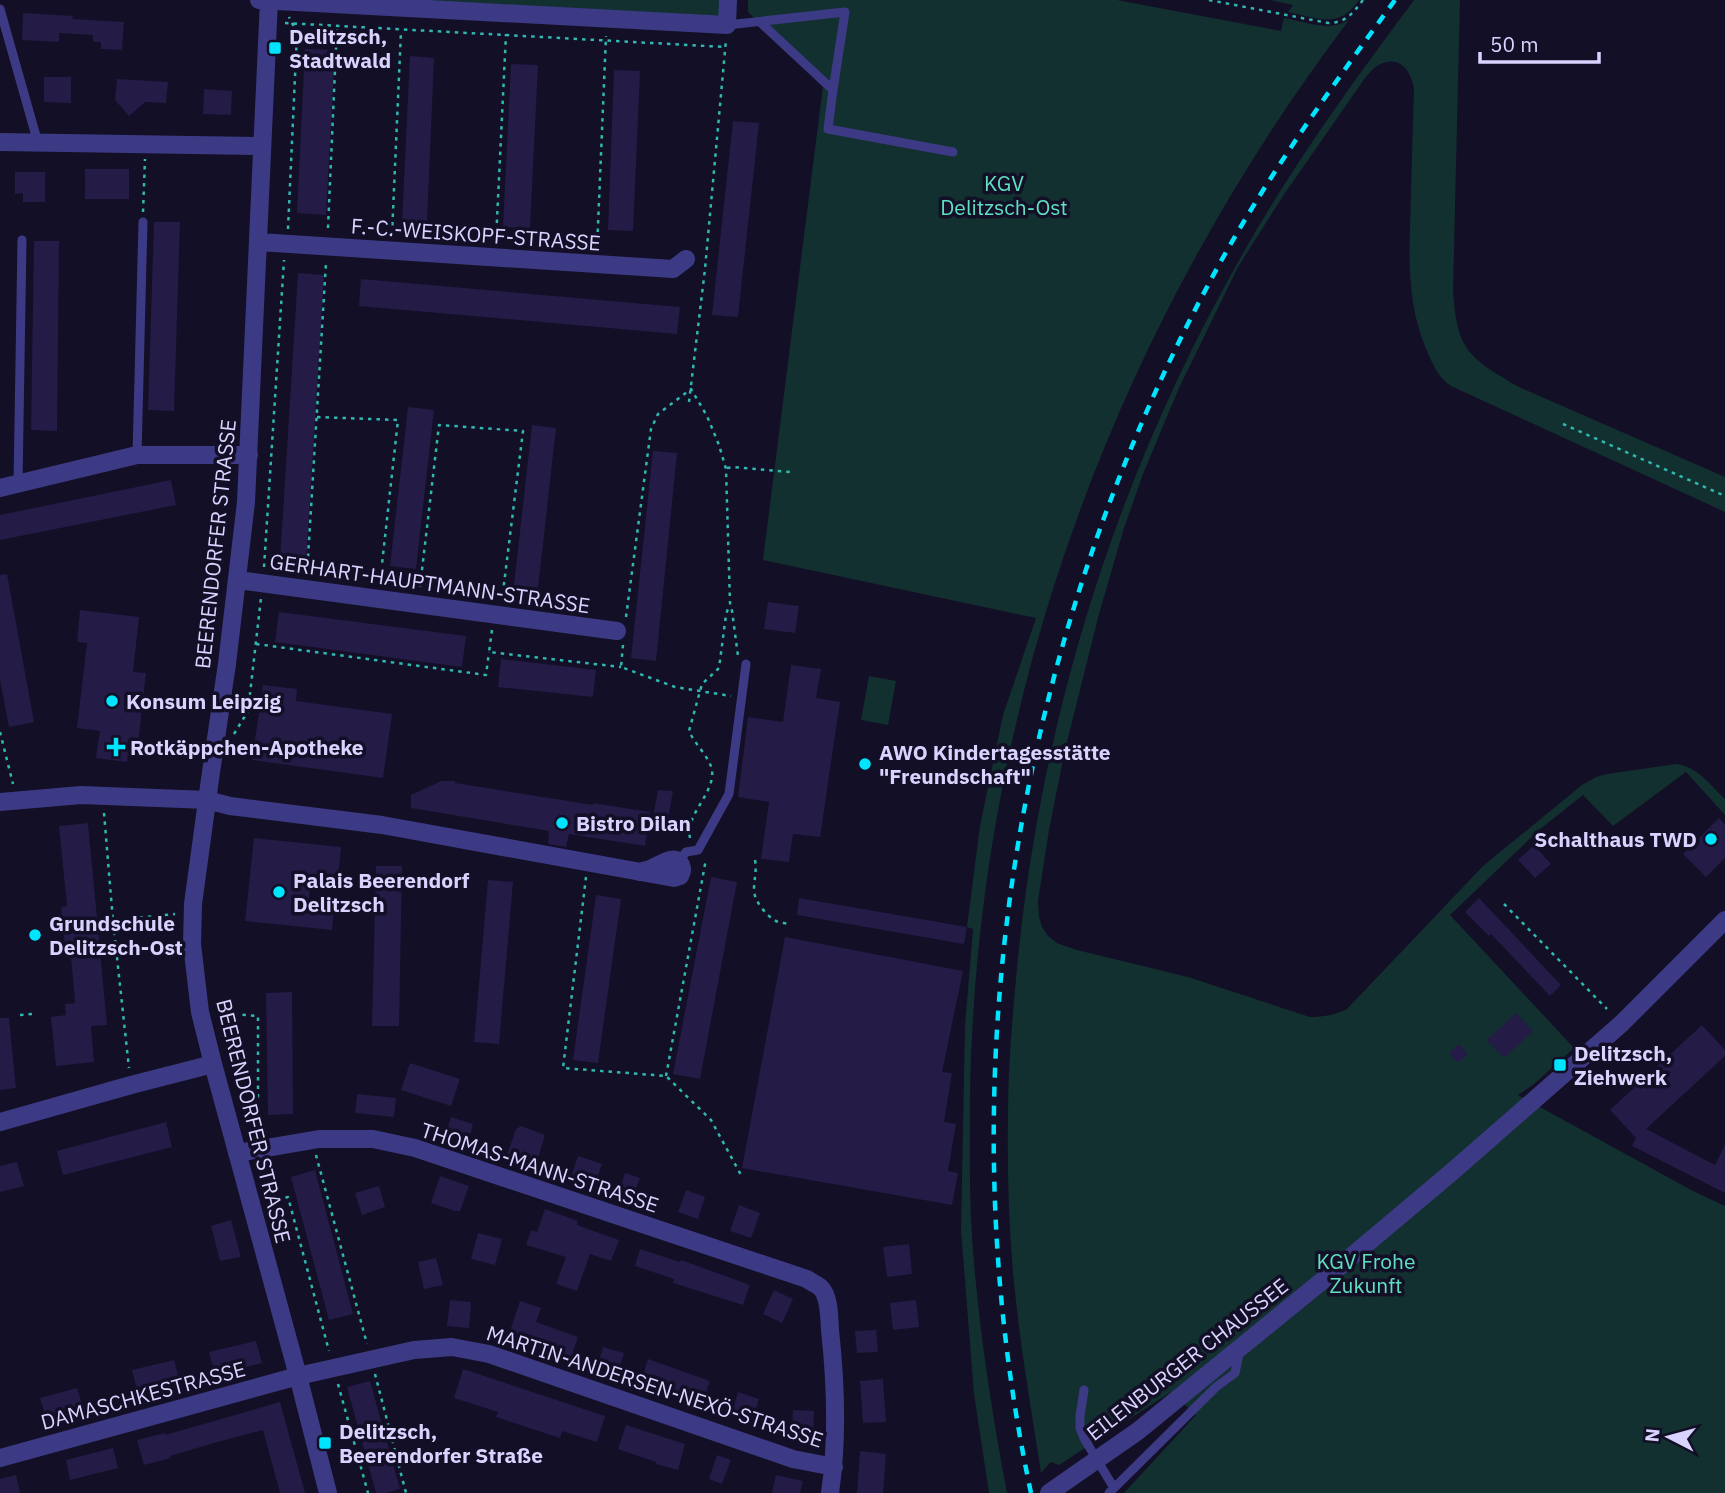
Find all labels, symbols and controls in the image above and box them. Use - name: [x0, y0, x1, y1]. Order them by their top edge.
- scale bar: [1480, 21, 1599, 65]
- place label: Delitzsch, Stadtwald: [289, 22, 391, 74]
- text: 50 m: [1490, 30, 1539, 58]
- marker: Delitzsch, Stadtwald: [267, 40, 283, 56]
- park label: KGV Delitzsch-Ost: [940, 169, 1068, 221]
- street label: F.-C.-WEISKOPF-STRASSE: [350, 211, 602, 257]
- street label: BEERENDORFER STRASSE: [188, 418, 242, 670]
- street label: GERHART-HAUPTMANN-STRASSE: [268, 547, 592, 619]
- place label: Konsum Leipzig: [126, 687, 281, 715]
- marker: Konsum Leipzig: [104, 693, 120, 709]
- place label: Rotkäppchen-Apotheke: [130, 733, 364, 761]
- place label: AWO Kindertagesstätte "Freundschaft": [879, 738, 1111, 790]
- marker: Rotkäppchen-Apotheke: [108, 739, 124, 755]
- marker: AWO Kindertagesstätte "Freundschaft": [857, 756, 873, 772]
- place label: Bistro Dilan: [576, 809, 691, 837]
- marker: Bistro Dilan: [554, 815, 570, 831]
- place label: Schalthaus TWD: [1534, 825, 1697, 853]
- marker: Schalthaus TWD: [1703, 831, 1719, 847]
- place label: Palais Beerendorf Delitzsch: [293, 866, 470, 918]
- marker: Palais Beerendorf Delitzsch: [271, 884, 287, 900]
- place label: Grundschule Delitzsch-Ost: [49, 909, 183, 961]
- marker: Grundschule Delitzsch-Ost: [27, 927, 43, 943]
- street label: BEERENDORFER STRASSE: [210, 996, 298, 1246]
- place label: Delitzsch, Ziehwerk: [1574, 1039, 1672, 1091]
- marker: Delitzsch, Ziehwerk: [1552, 1057, 1568, 1073]
- street label: THOMAS-MANN-STRASSE: [418, 1115, 662, 1219]
- park label: KGV Frohe Zukunft: [1317, 1247, 1415, 1299]
- street label: EILENBURGER CHAUSSEE: [1080, 1271, 1294, 1447]
- street label: MARTIN-ANDERSEN-NEXÖ-STRASSE: [483, 1318, 827, 1454]
- street label: DAMASCHKESTRASSE: [38, 1354, 248, 1436]
- north arrow: [1634, 1402, 1704, 1472]
- place label: Delitzsch, Beerendorfer Straße: [339, 1417, 543, 1469]
- text: N: [1639, 1427, 1665, 1443]
- marker: Delitzsch, Beerendorfer Straße: [317, 1435, 333, 1451]

